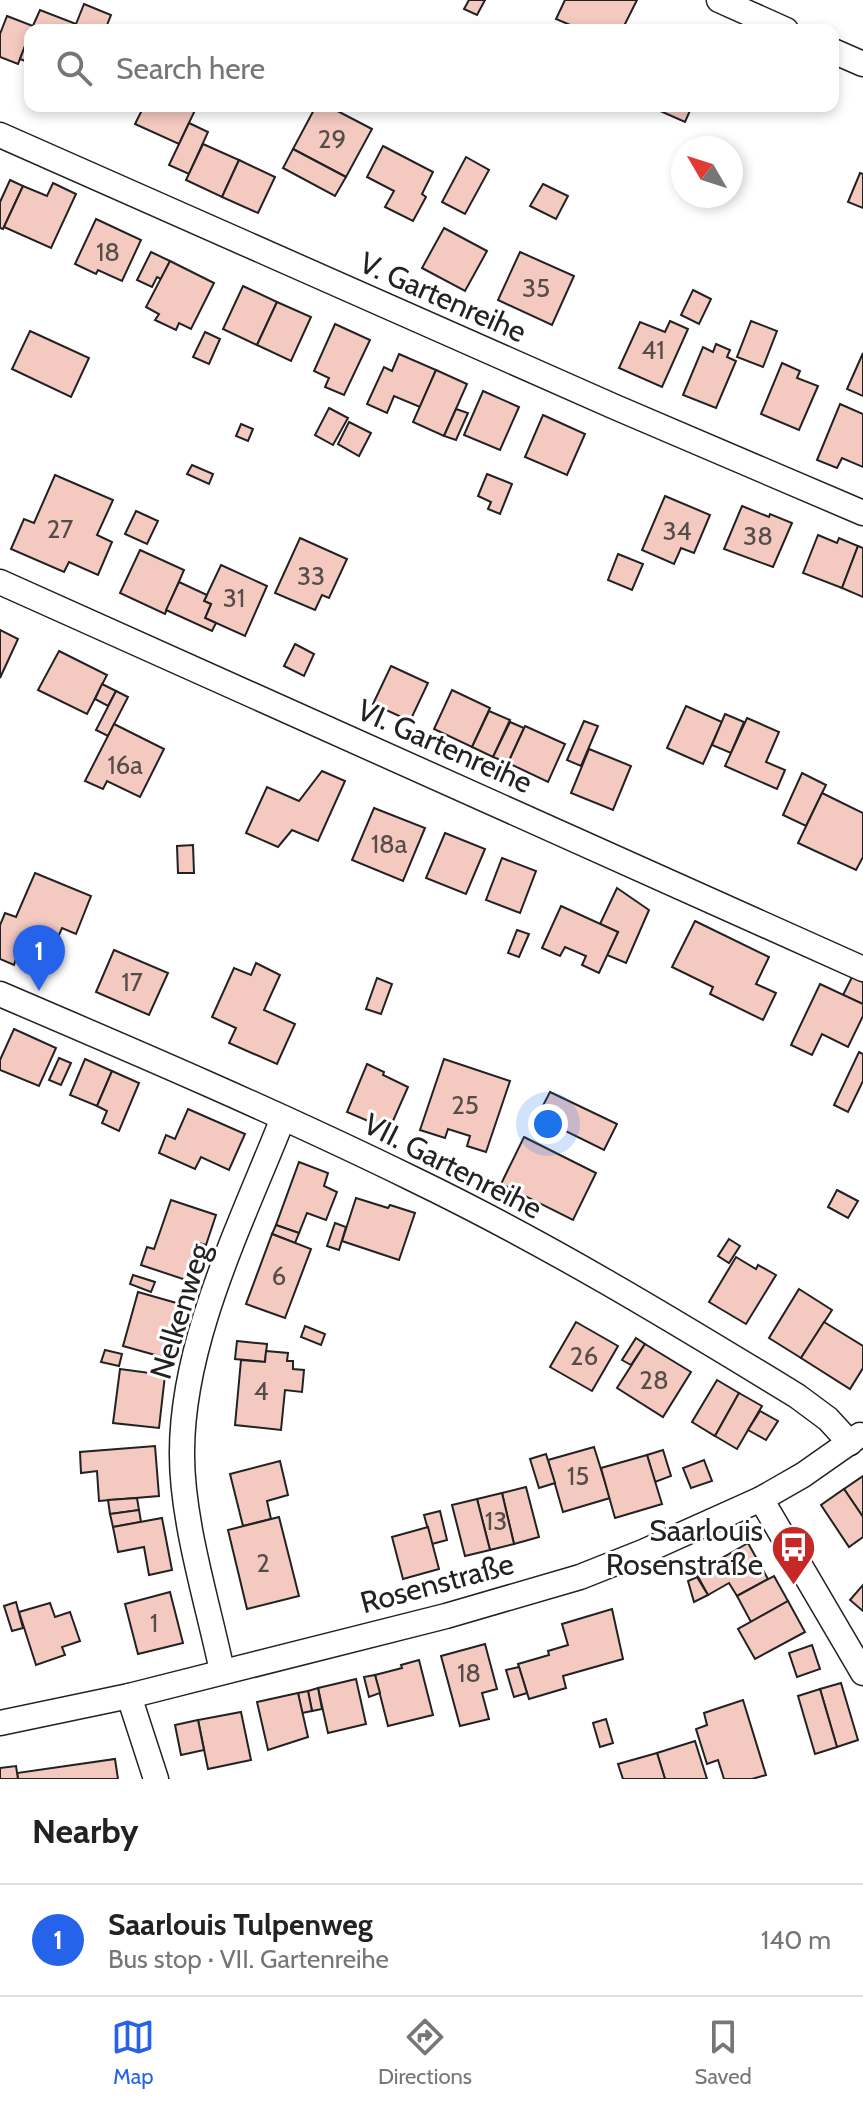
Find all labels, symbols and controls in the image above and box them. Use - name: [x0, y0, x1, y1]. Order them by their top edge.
- search box: [24, 24, 839, 112]
- icon: search: [52, 46, 96, 90]
- text: Search here: [116, 50, 265, 87]
- house number: 29: [318, 123, 346, 155]
- north arrow: [671, 136, 743, 208]
- house number: 18: [96, 236, 120, 268]
- street label: V. Gartenreihe: [354, 244, 532, 350]
- house number: 35: [522, 272, 550, 304]
- house number: 41: [641, 334, 665, 366]
- house number: 27: [47, 513, 73, 545]
- house number: 34: [662, 515, 692, 547]
- house number: 38: [743, 520, 773, 552]
- house number: 33: [297, 560, 325, 592]
- house number: 31: [223, 582, 245, 614]
- street label: VI. Gartenreihe: [352, 691, 538, 801]
- house number: 16a: [107, 749, 143, 781]
- house number: 18a: [371, 828, 408, 860]
- pin: 1: [13, 925, 65, 991]
- house number: 17: [121, 966, 143, 998]
- house number: 25: [451, 1089, 479, 1121]
- your location: [528, 1104, 568, 1144]
- street label: VII. Gartenreihe: [358, 1105, 548, 1227]
- street label: Nelkenweg: [142, 1238, 218, 1383]
- house number: 6: [272, 1260, 286, 1292]
- house number: 26: [570, 1340, 598, 1372]
- house number: 28: [639, 1364, 669, 1396]
- house number: 4: [253, 1375, 269, 1407]
- house number: 15: [567, 1460, 589, 1492]
- house number: 13: [485, 1505, 507, 1537]
- place label: Saarlouis Rosenstraße: [606, 1512, 763, 1583]
- bus stop icon: Saarlouis Rosenstraße: [770, 1523, 818, 1586]
- street label: Rosenstraße: [356, 1545, 518, 1621]
- house number: 2: [256, 1547, 270, 1579]
- house number: 1: [150, 1607, 158, 1639]
- house number: 18: [457, 1657, 481, 1689]
- text: Nearby: [32, 1810, 139, 1852]
- text: Saarlouis Tulpenweg: [108, 1906, 373, 1943]
- text: 1: [53, 1924, 63, 1956]
- text: 140 m: [761, 1924, 831, 1956]
- text: Bus stop · VII. Gartenreihe: [108, 1943, 389, 1975]
- tab: Map: [111, 2015, 155, 2090]
- tab: Directions: [378, 2015, 472, 2090]
- tab: Saved: [695, 2015, 752, 2090]

